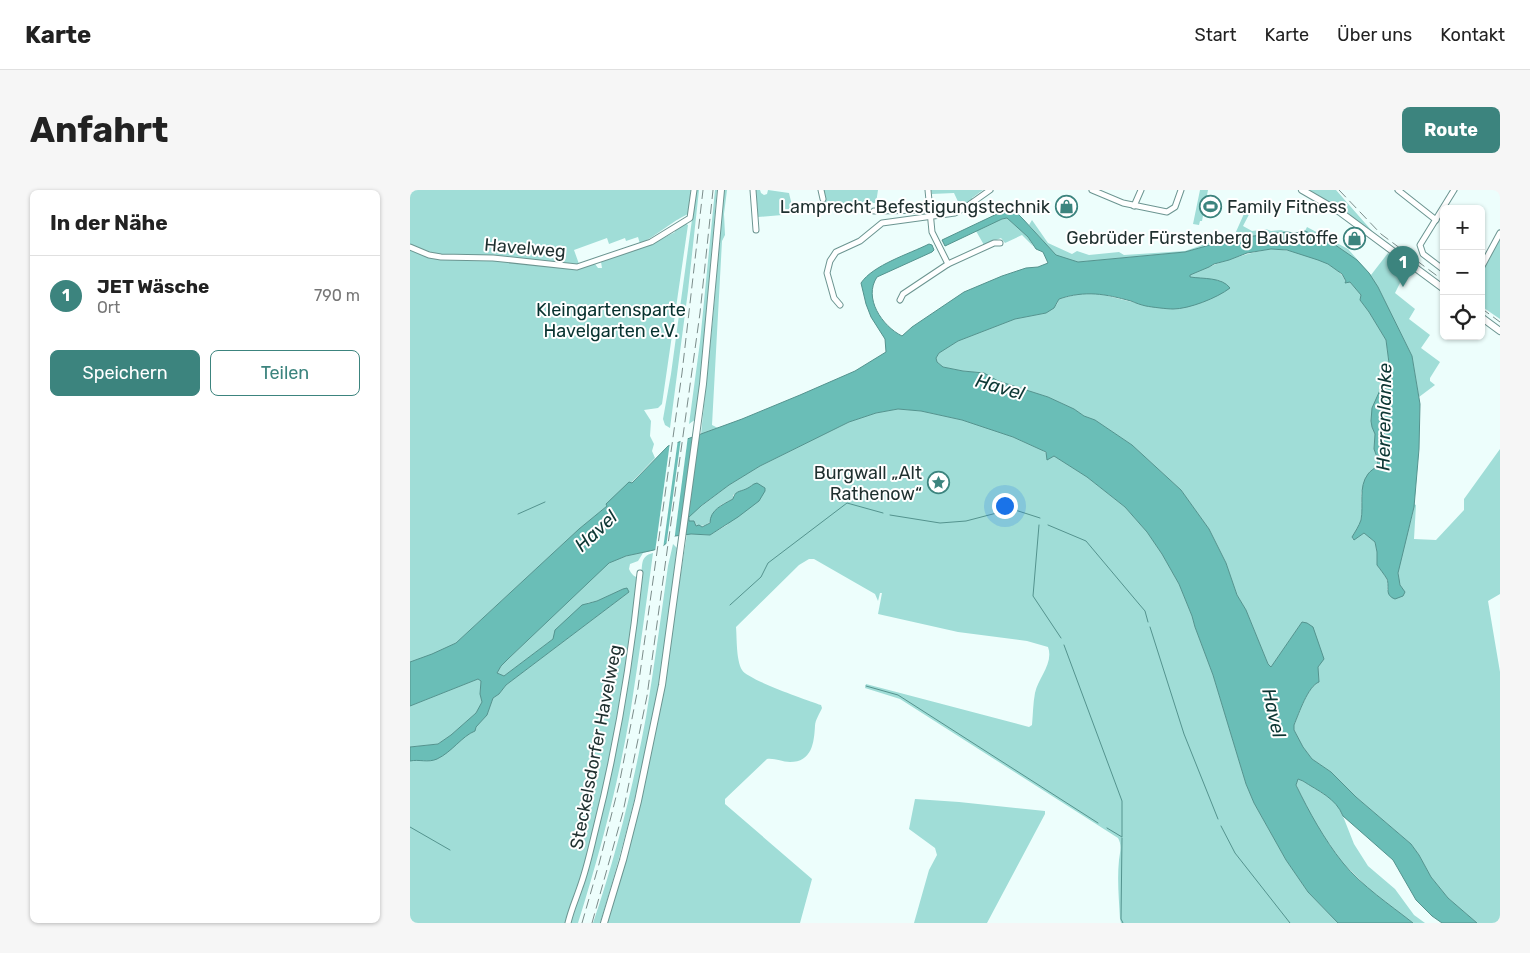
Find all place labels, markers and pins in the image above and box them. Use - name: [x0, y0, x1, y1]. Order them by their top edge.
- shop icon: Lamprecht Befestigungstechnik: [1054, 195, 1078, 219]
- sports icon: Family Fitness: [1199, 195, 1223, 219]
- place label: Lamprecht Befestigungstechnik: [780, 196, 1051, 218]
- place label: Family Fitness: [1227, 196, 1347, 218]
- shop icon: Gebrüder Fürstenberg Baustoffe: [1342, 226, 1366, 250]
- place label: Gebrüder Fürstenberg Baustoffe: [1066, 227, 1338, 249]
- pin: 1: [1387, 246, 1419, 287]
- place label: Burgwall „Alt Rathenow“: [814, 462, 922, 505]
- place icon: Burgwall „Alt Rathenow“: [926, 471, 950, 495]

